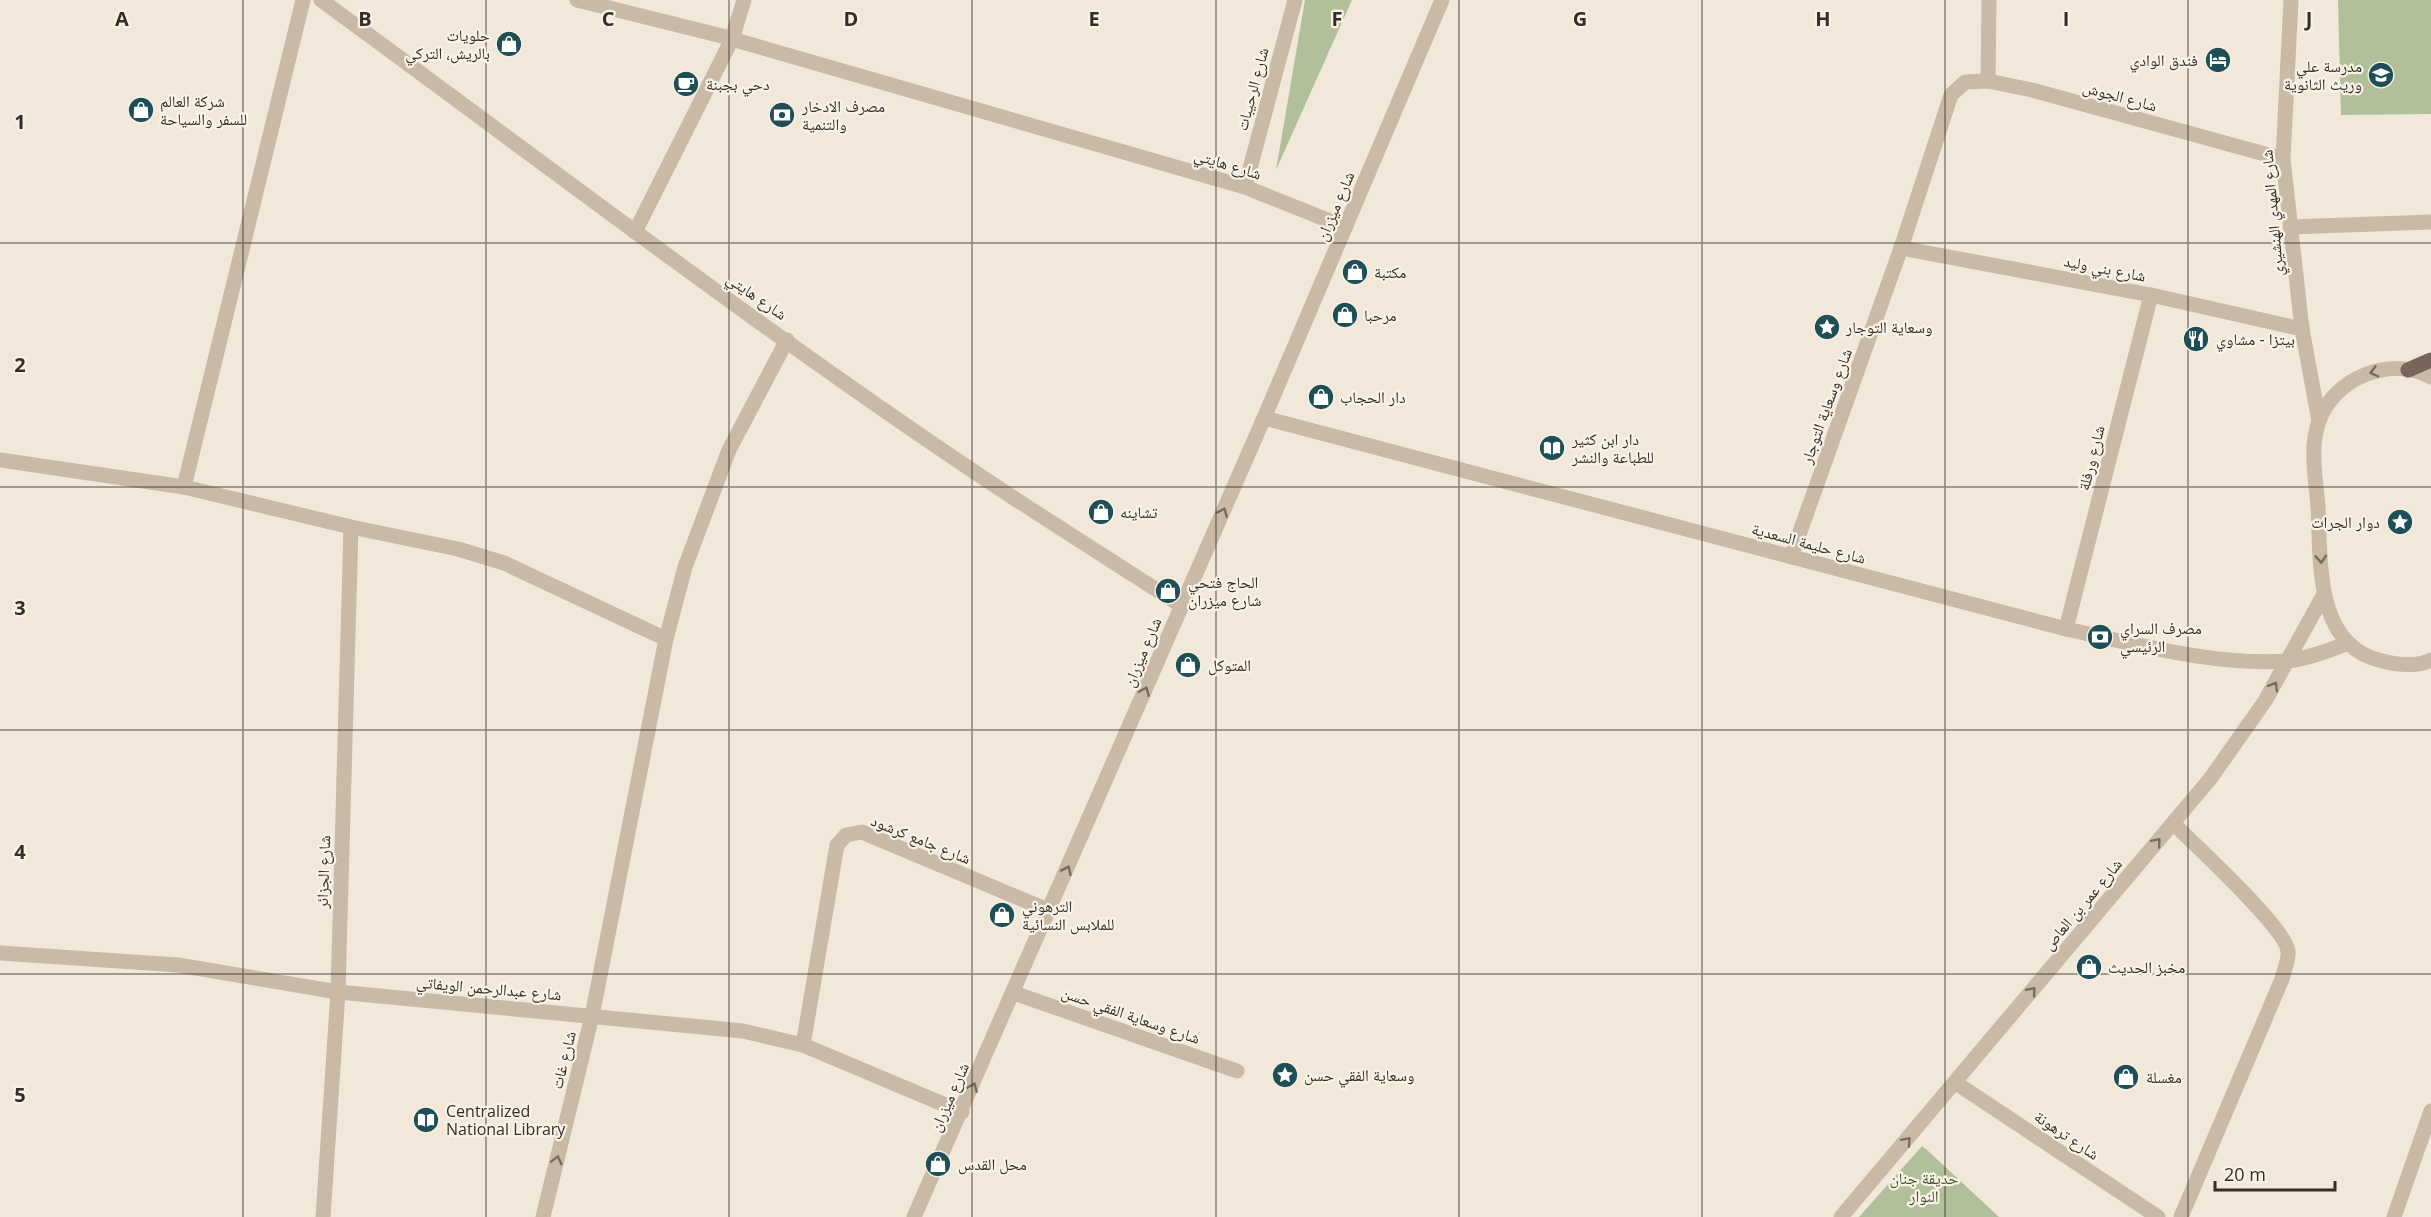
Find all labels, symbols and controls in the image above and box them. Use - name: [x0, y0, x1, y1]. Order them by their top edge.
- text: A: [115, 5, 129, 32]
- text: B: [358, 5, 372, 32]
- text: C: [602, 5, 615, 32]
- text: D: [844, 5, 858, 32]
- text: E: [1088, 5, 1100, 32]
- text: F: [1332, 5, 1342, 32]
- text: G: [1573, 5, 1587, 32]
- text: H: [1815, 5, 1831, 32]
- text: I: [2063, 5, 2069, 32]
- text: J: [2304, 5, 2312, 32]
- place label: حلويات بالريش، التركي: [405, 24, 490, 66]
- shop icon: حلويات بالريش، التركي: [494, 29, 524, 59]
- street label: شارع الرحيبات: [1230, 45, 1274, 133]
- hotel icon: فندق الوادي: [2203, 45, 2233, 75]
- place label: فندق الوادي: [2130, 49, 2198, 73]
- place label: مدرسة علي وريث الثانوية: [2284, 55, 2362, 95]
- school or university icon: مدرسة علي وريث الثانوية: [2366, 60, 2396, 90]
- cafe icon: دحي بجبنة: [671, 69, 701, 99]
- place label: دحي بجبنة: [706, 73, 770, 97]
- street label: شارع الجوش: [2080, 76, 2160, 116]
- place label: شركة العالم للسفر والسياحة: [160, 90, 247, 130]
- shop icon: شركة العالم للسفر والسياحة: [126, 95, 156, 125]
- place label: مصرف الادخار والتنمية: [801, 95, 885, 135]
- bank icon: مصرف الادخار والتنمية: [767, 100, 797, 130]
- text: 1: [14, 108, 26, 135]
- street label: شارع هايتي: [1191, 143, 1264, 187]
- street label: شارع المهدي الهنشيري: [2256, 149, 2291, 277]
- street label: شارع ميزران: [1311, 168, 1359, 244]
- street label: شارع بني وليد: [2062, 249, 2148, 289]
- shop icon: مكتبة: [1340, 257, 1370, 287]
- place label: مكتبة: [1374, 261, 1406, 283]
- street label: شارع هايتي: [721, 267, 792, 326]
- shop icon: مرحبا: [1330, 300, 1360, 330]
- place label: مرحبا: [1364, 304, 1397, 326]
- place icon: وسعاية التوجار: [1812, 312, 1842, 342]
- place label: وسعاية التوجار: [1845, 316, 1932, 338]
- restaurant icon: بيتزا - مشاوي: [2181, 324, 2211, 354]
- place label: بيتزا - مشاوي: [2216, 328, 2295, 352]
- street label: شارع وسعاية التوجار: [1795, 345, 1857, 468]
- text: 2: [14, 351, 26, 378]
- one-way arrow: [2369, 364, 2379, 377]
- shop icon: دار الحجاب: [1306, 382, 1336, 412]
- place label: دار الحجاب: [1340, 386, 1406, 408]
- street label: شارع ورفلة: [2072, 423, 2110, 493]
- place label: دار ابن كثير للطباعة والنشر: [1571, 428, 1654, 468]
- library icon: دار ابن كثير للطباعة والنشر: [1537, 433, 1567, 463]
- shop icon: تشاينه: [1086, 497, 1116, 527]
- place label: تشاينه: [1120, 501, 1158, 523]
- one-way arrow: [1216, 507, 1228, 518]
- place icon: دوار الجرات: [2385, 507, 2415, 537]
- place label: دوار الجرات: [2311, 511, 2380, 533]
- street label: شارع حليمة السعدية: [1750, 517, 1868, 569]
- one-way arrow: [2314, 554, 2327, 563]
- place label: الحاج فتحي شارع ميزران: [1188, 571, 1261, 611]
- shop icon: الحاج فتحي شارع ميزران: [1153, 576, 1183, 606]
- text: 3: [14, 594, 26, 621]
- street label: شارع ميزران: [1118, 614, 1166, 690]
- place label: مصرف السراي الرئيسي: [2120, 617, 2202, 659]
- bank icon: مصرف السراي الرئيسي: [2085, 622, 2115, 652]
- shop icon: المتوكل: [1173, 650, 1203, 680]
- place label: المتوكل: [1208, 654, 1251, 676]
- one-way arrow: [2267, 682, 2278, 692]
- one-way arrow: [1138, 686, 1150, 697]
- street label: شارع جامع كرشود: [868, 809, 974, 869]
- street label: شارع الجزائر: [311, 835, 335, 910]
- text: 4: [14, 838, 26, 865]
- one-way arrow: [2150, 838, 2161, 849]
- street label: شارع عمر بن العاص: [2037, 854, 2127, 954]
- one-way arrow: [1060, 865, 1072, 876]
- place label: الترهوني للملابس النسائية: [1022, 895, 1114, 935]
- shop icon: الترهوني للملابس النسائية: [987, 900, 1017, 930]
- shop icon: مخبز الحديث: [2074, 952, 2104, 982]
- place label: مخبز الحديث: [2108, 956, 2185, 978]
- street label: شارع عبدالرحمن الويفاتي: [415, 971, 563, 1007]
- street label: شارع وسعاية الفقي حسن: [1058, 981, 1203, 1051]
- one-way arrow: [2025, 987, 2036, 998]
- street label: شارع غات: [545, 1029, 581, 1091]
- street label: شارع ميزران: [924, 1059, 974, 1135]
- place icon: وسعاية الفقي حسن: [1270, 1060, 1300, 1090]
- shop icon: مغسلة: [2111, 1062, 2141, 1092]
- place label: وسعاية الفقي حسن: [1304, 1064, 1414, 1088]
- place label: مغسلة: [2146, 1066, 2182, 1088]
- text: 5: [14, 1081, 26, 1108]
- one-way arrow: [966, 1083, 978, 1094]
- place label: Centralized National Library: [446, 1100, 566, 1140]
- library icon: Centralized National Library: [411, 1105, 441, 1135]
- street label: شارع ترهونة: [2030, 1105, 2104, 1165]
- one-way arrow: [1900, 1137, 1911, 1148]
- shop icon: محل القدس: [923, 1149, 953, 1179]
- place label: محل القدس: [958, 1153, 1027, 1175]
- scale bar: [2215, 1154, 2335, 1192]
- one-way arrow: [549, 1155, 562, 1165]
- text: 20 m: [2224, 1162, 2266, 1186]
- park label: حديقة جنان النوار: [1889, 1167, 1959, 1207]

